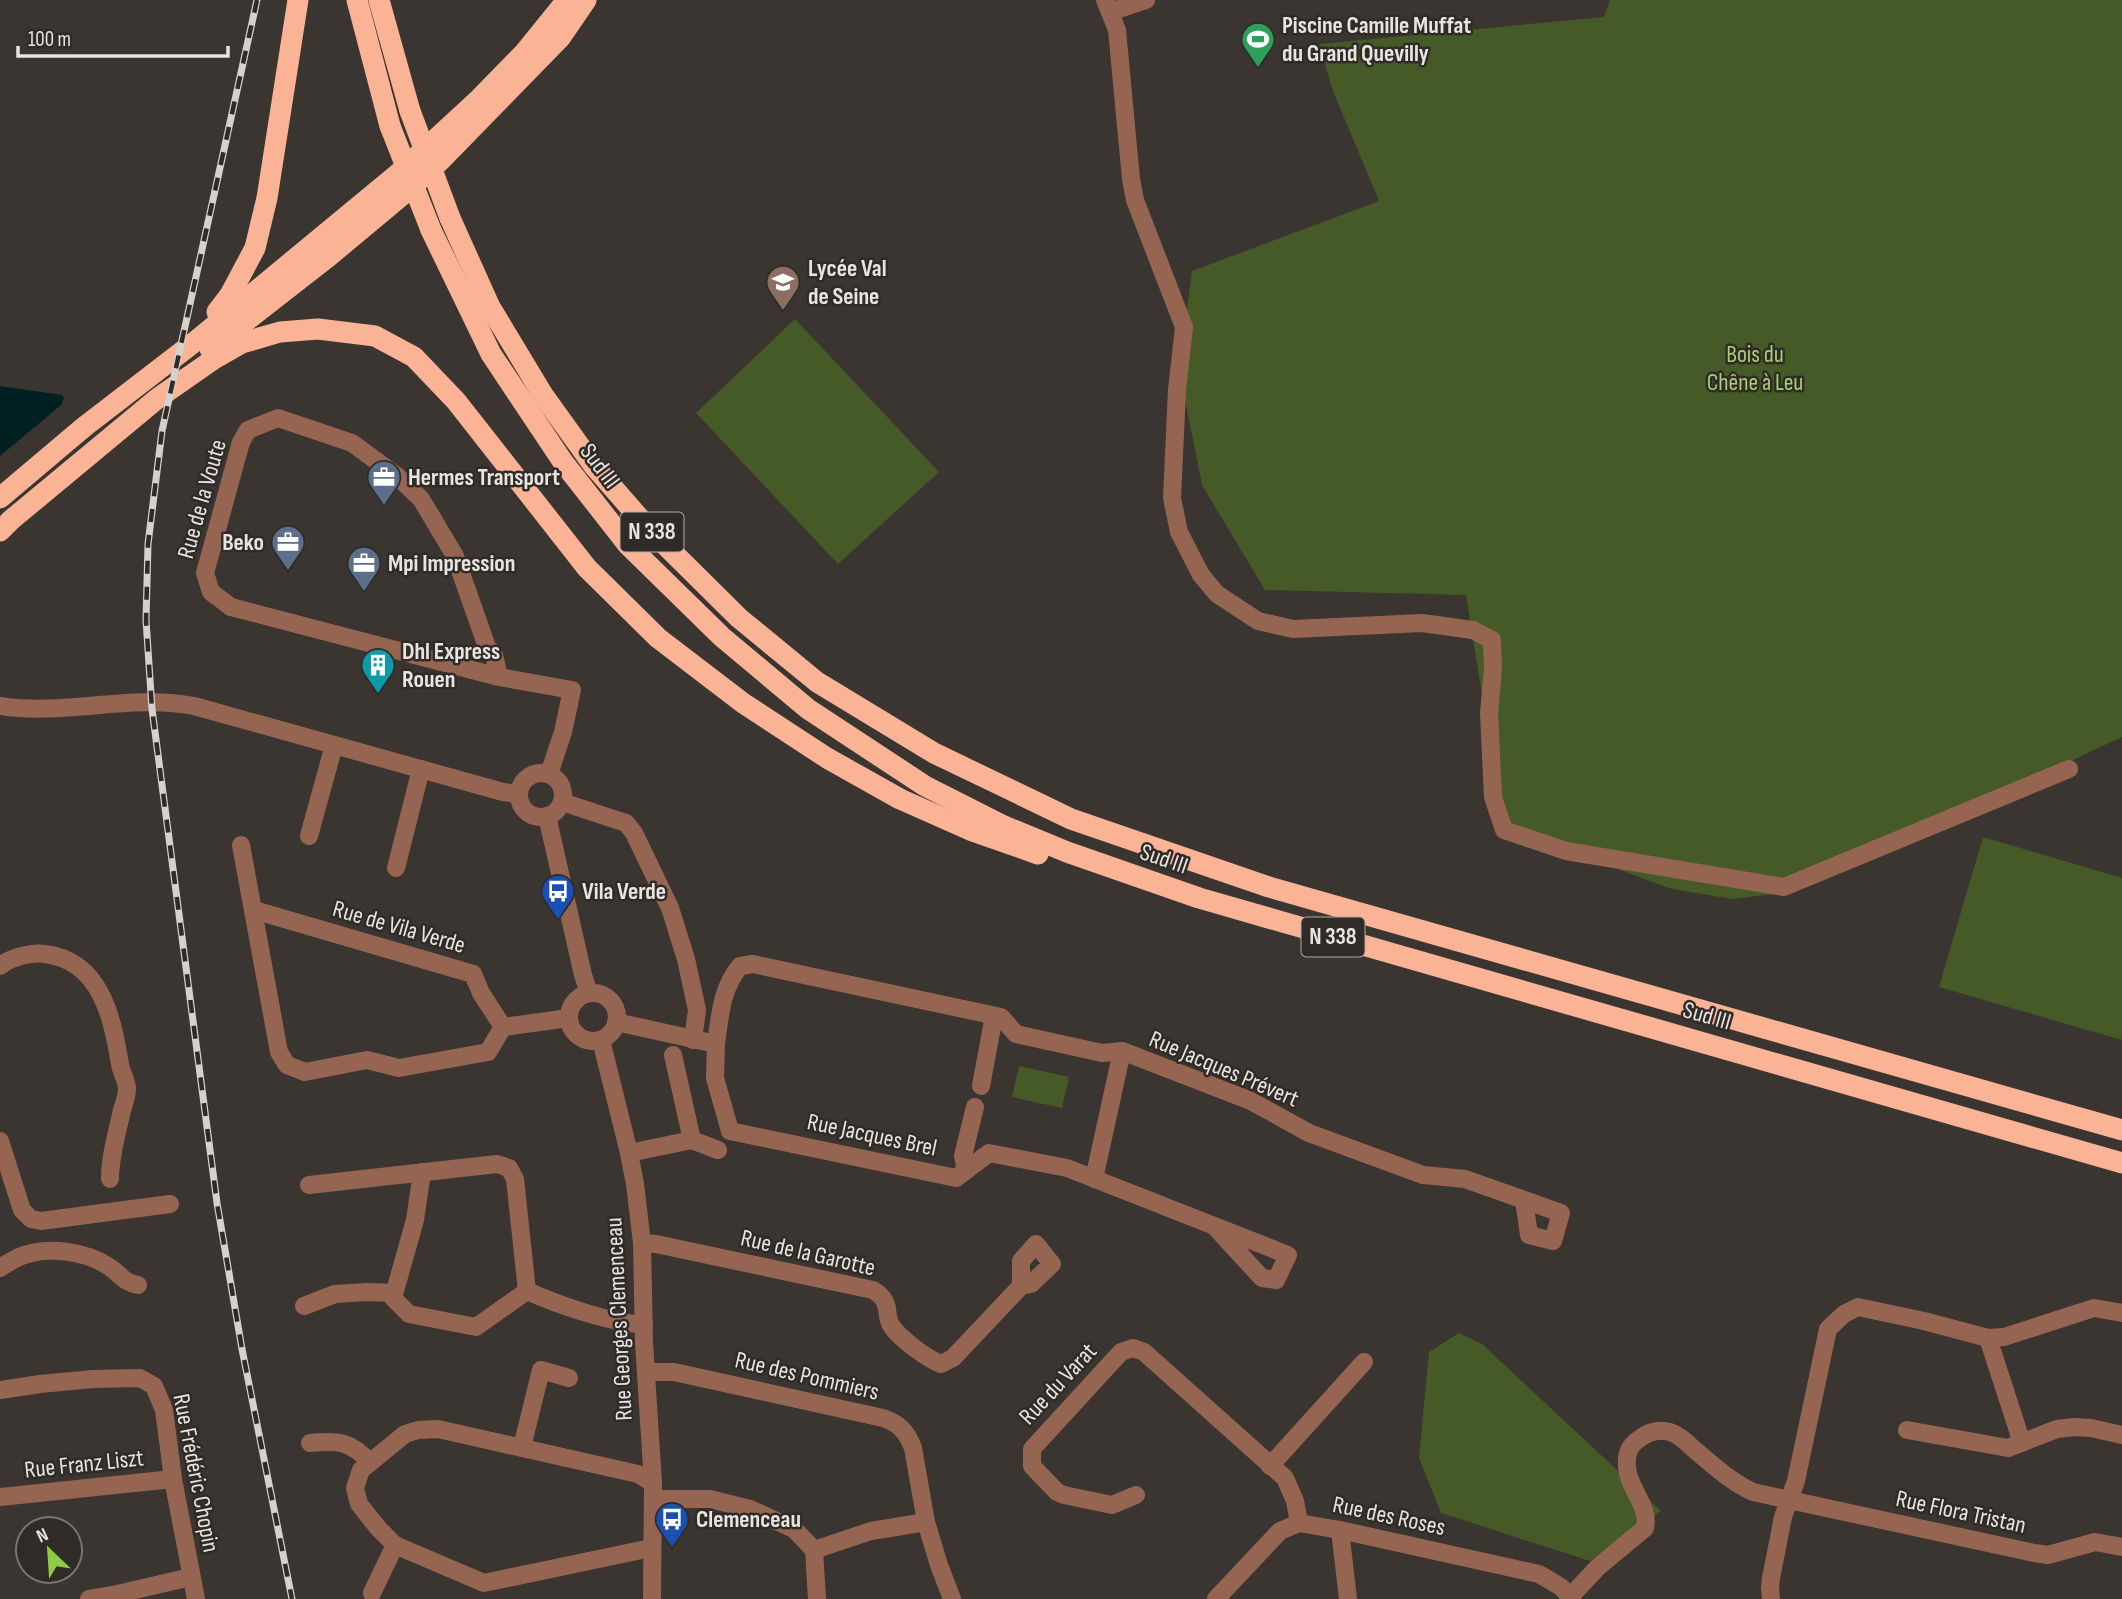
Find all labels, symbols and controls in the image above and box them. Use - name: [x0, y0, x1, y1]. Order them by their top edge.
- place label: Piscine Camille Muffat du Grand Quevilly: [1282, 11, 1471, 68]
- scale bar: [18, 14, 228, 58]
- sports icon: Piscine Camille Muffat du Grand Quevilly: [1239, 20, 1277, 69]
- text: 100 m: [28, 27, 71, 52]
- place label: Lycée Val de Seine: [808, 254, 887, 311]
- school or university icon: Lycée Val de Seine: [764, 263, 802, 312]
- park label: Bois du Chêne à Leu: [1707, 340, 1803, 397]
- street label: Rue de la Voute: [171, 436, 233, 562]
- street label: Sud III: [574, 438, 626, 494]
- office icon: Hermes Transport: [365, 458, 403, 507]
- place label: Hermes Transport: [408, 463, 560, 492]
- road number: N 338: [620, 512, 684, 552]
- office icon: Beko: [269, 523, 307, 572]
- place label: Beko: [222, 528, 264, 557]
- office icon: Mpi Impression: [345, 544, 383, 593]
- place label: Mpi Impression: [388, 549, 515, 578]
- place label: Dhl Express Rouen: [402, 637, 500, 694]
- building icon: Dhl Express Rouen: [359, 646, 397, 695]
- street label: Sud III: [1136, 837, 1192, 881]
- bus stop icon: Vila Verde: [539, 872, 577, 921]
- place label: Vila Verde: [582, 877, 666, 906]
- street label: Rue de Vila Verde: [329, 894, 469, 960]
- road number: N 338: [1302, 918, 1364, 956]
- street label: Sud III: [1680, 995, 1734, 1037]
- street label: Rue Jacques Prévert: [1145, 1024, 1303, 1114]
- street label: Rue Jacques Brel: [805, 1107, 939, 1163]
- street label: Rue Georges Clemenceau: [599, 1217, 639, 1421]
- street label: Rue de la Garotte: [738, 1223, 878, 1283]
- street label: Rue du Varat: [1013, 1337, 1103, 1431]
- street label: Rue des Pommiers: [732, 1345, 882, 1407]
- street label: Rue Frédéric Chopin: [166, 1391, 226, 1555]
- street label: Rue Franz Liszt: [23, 1443, 145, 1485]
- street label: Rue Flora Tristan: [1893, 1484, 2029, 1540]
- street label: Rue des Roses: [1330, 1490, 1448, 1542]
- bus stop icon: Clemenceau: [653, 1500, 691, 1549]
- place label: Clemenceau: [696, 1505, 801, 1534]
- north arrow: [14, 1515, 84, 1585]
- text: N: [33, 1523, 52, 1549]

